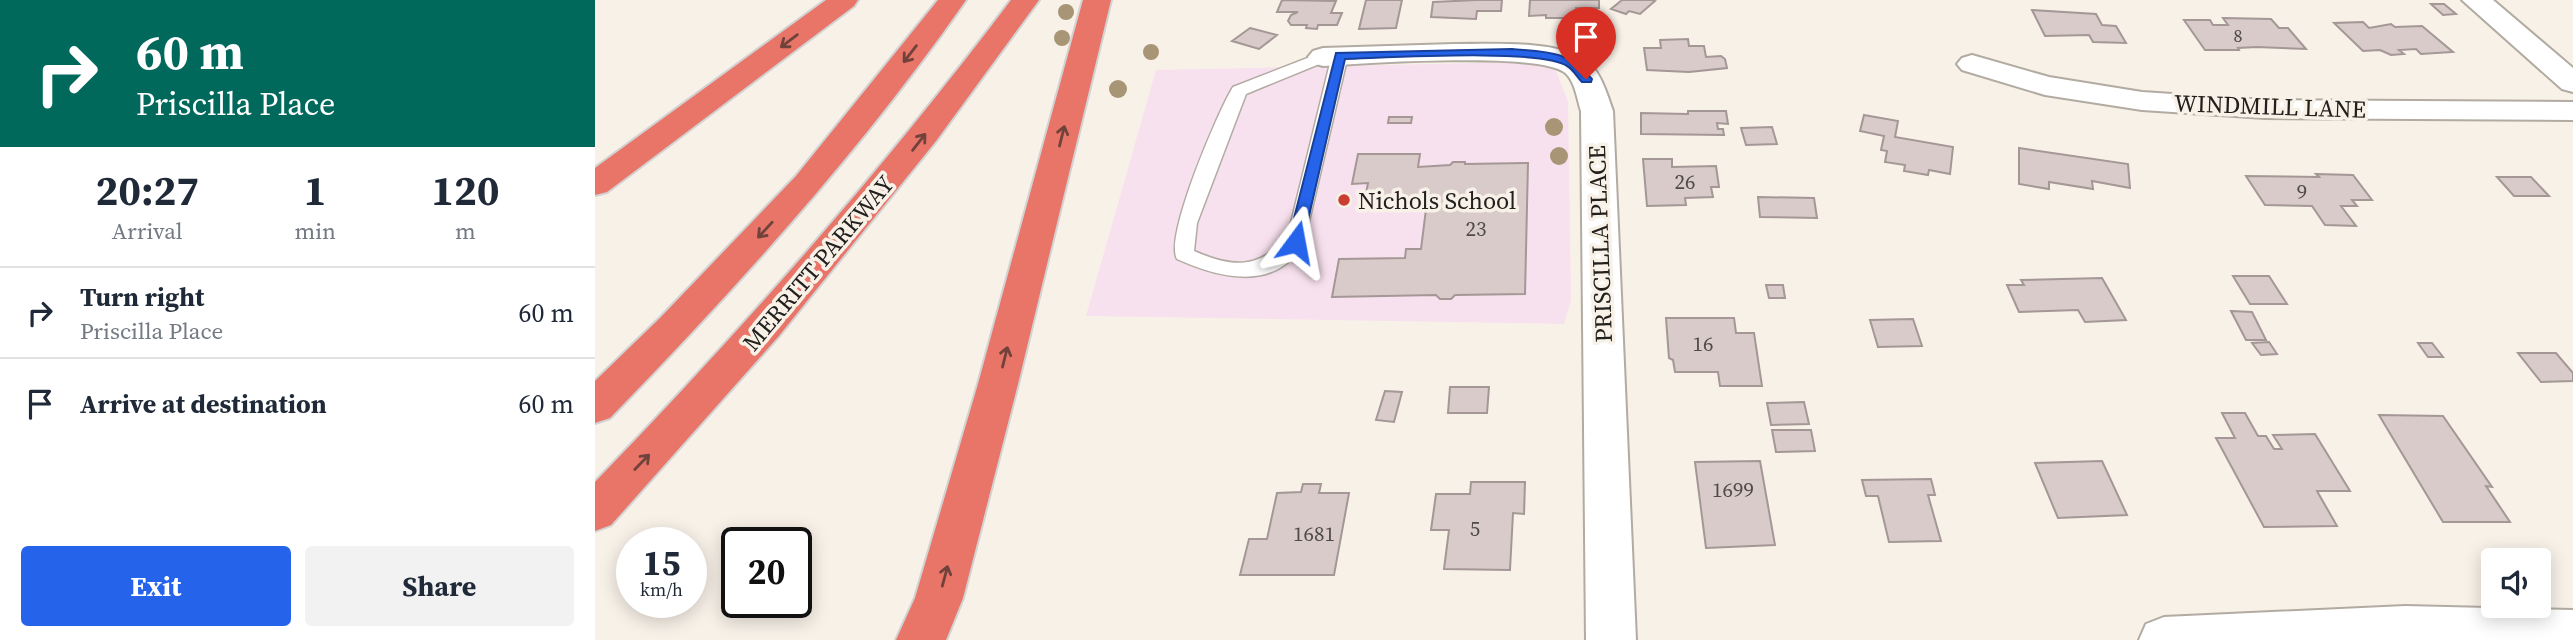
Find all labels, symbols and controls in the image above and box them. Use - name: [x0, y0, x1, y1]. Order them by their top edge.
- pin: [1556, 7, 1616, 79]
- text: 60 m: [136, 18, 244, 85]
- icon: arrive: [1567, 18, 1605, 56]
- house number: 8: [2234, 23, 2243, 48]
- icon: right: [21, 28, 112, 119]
- one-way arrow: [780, 33, 799, 48]
- one-way arrow: [902, 44, 917, 62]
- text: Priscilla Place: [136, 82, 335, 126]
- street label: WINDMILL LANE: [2173, 86, 2367, 126]
- one-way arrow: [1056, 126, 1069, 148]
- one-way arrow: [911, 133, 926, 151]
- street label: PRISCILLA PLACE: [1580, 145, 1620, 343]
- text: 20:27: [95, 161, 199, 219]
- text: 1: [304, 161, 327, 219]
- text: 120: [431, 161, 500, 219]
- house number: 26: [1675, 167, 1696, 196]
- street label: MERRITT PARKWAY: [735, 168, 901, 358]
- house number: 9: [2297, 177, 2307, 206]
- place label: Nichols School: [1358, 184, 1516, 217]
- marker: Nichols School: [1336, 192, 1352, 208]
- position arrow: [1259, 205, 1333, 279]
- house number: 23: [1466, 214, 1487, 243]
- text: Arrival: [112, 215, 183, 247]
- text: min: [294, 215, 336, 247]
- text: m: [455, 215, 476, 247]
- one-way arrow: [757, 221, 774, 238]
- text: Turn right: [80, 279, 204, 315]
- icon: right: [21, 294, 59, 332]
- text: 60 m: [519, 295, 574, 331]
- text: Priscilla Place: [80, 315, 223, 347]
- house number: 16: [1693, 329, 1714, 358]
- one-way arrow: [999, 346, 1012, 369]
- icon: arrive: [21, 385, 59, 423]
- text: Arrive at destination: [80, 386, 327, 422]
- text: 60 m: [519, 386, 574, 422]
- one-way arrow: [633, 454, 650, 472]
- house number: 1699: [1712, 475, 1754, 504]
- house number: 5: [1470, 514, 1480, 543]
- house number: 1681: [1293, 519, 1335, 548]
- speed limit sign: 20: [721, 527, 812, 618]
- text: 15: [643, 539, 680, 587]
- button: Exit: [21, 546, 291, 626]
- button: Share: [305, 546, 574, 626]
- map controls: [2481, 548, 2551, 618]
- button: sound: [2481, 548, 2551, 618]
- one-way arrow: [939, 565, 952, 588]
- text: km/h: [640, 577, 683, 602]

